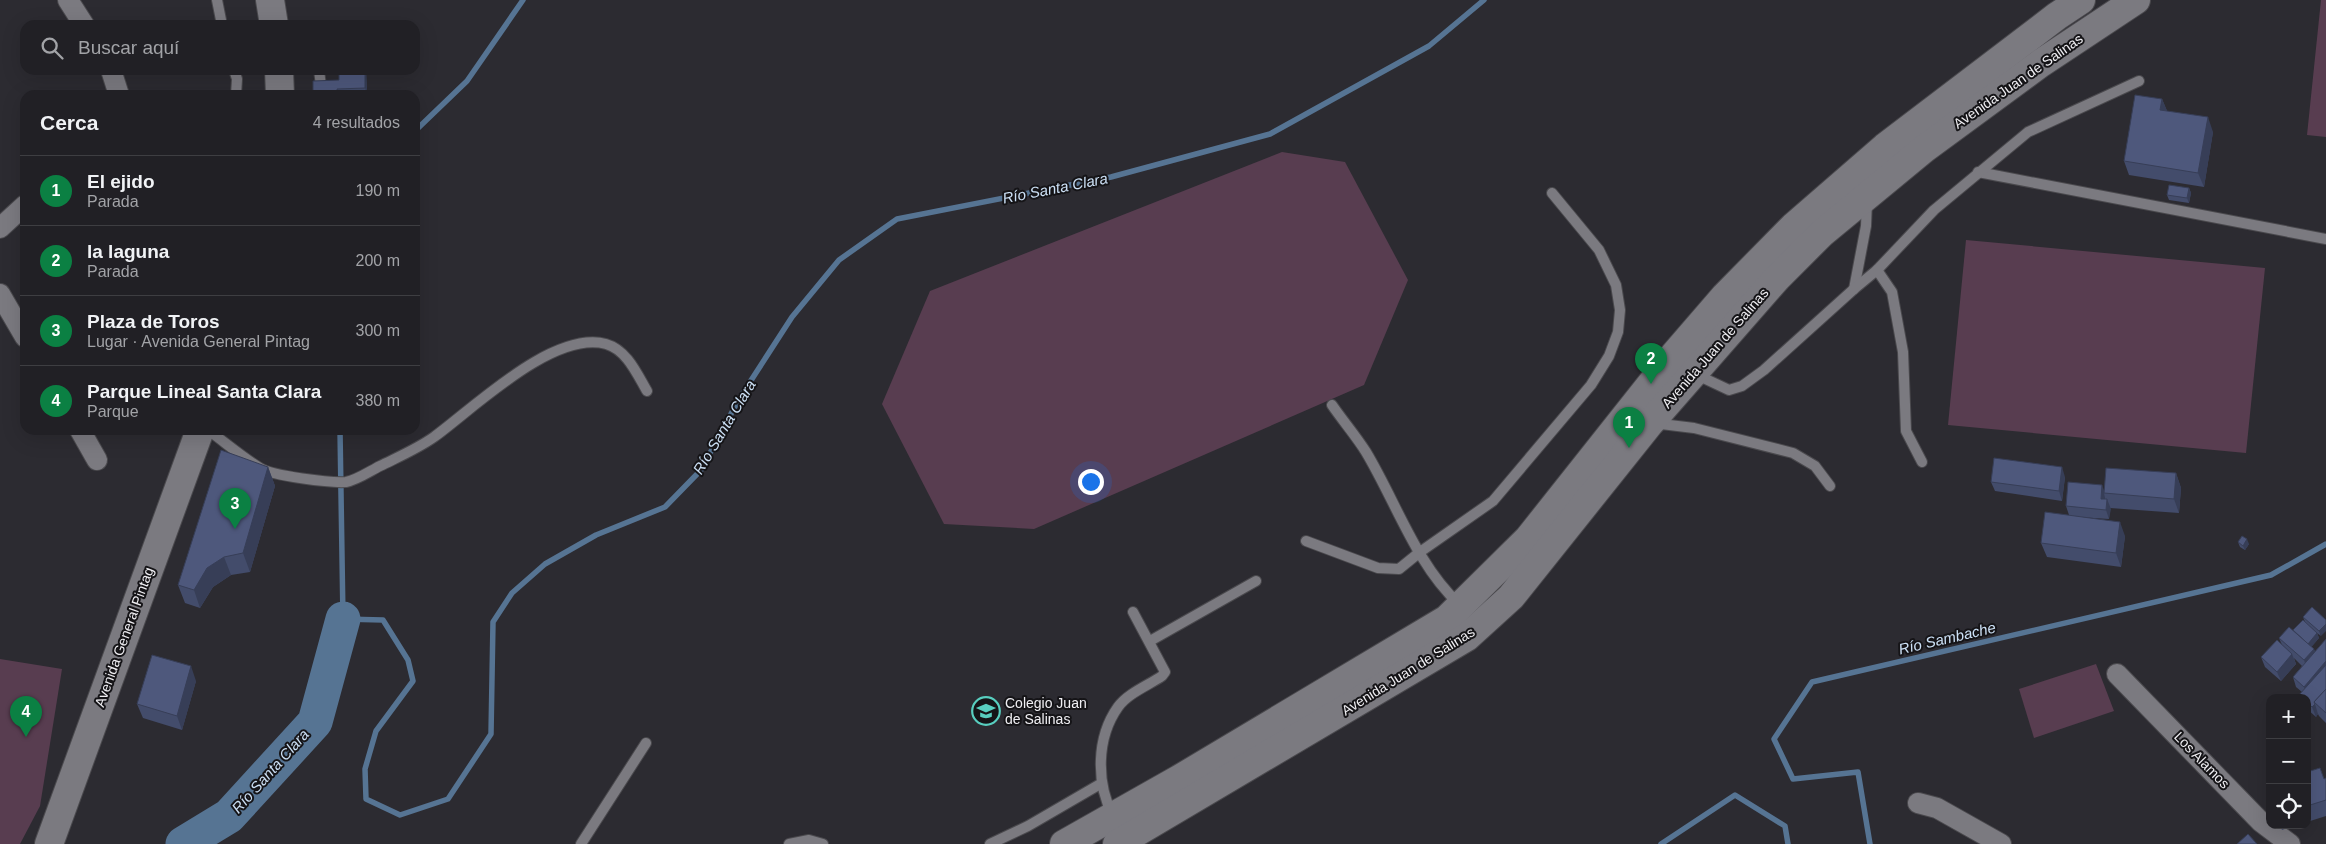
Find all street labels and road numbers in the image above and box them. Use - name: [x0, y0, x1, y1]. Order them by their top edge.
- street label: Avenida Juan de Salinas: [1950, 30, 2086, 132]
- street label: Avenida Juan de Salinas: [1658, 285, 1772, 411]
- street label: Avenida General Pintag: [91, 565, 157, 709]
- street label: Avenida Juan de Salinas: [1339, 623, 1477, 719]
- street label: Los Alamos: [2171, 728, 2233, 792]

